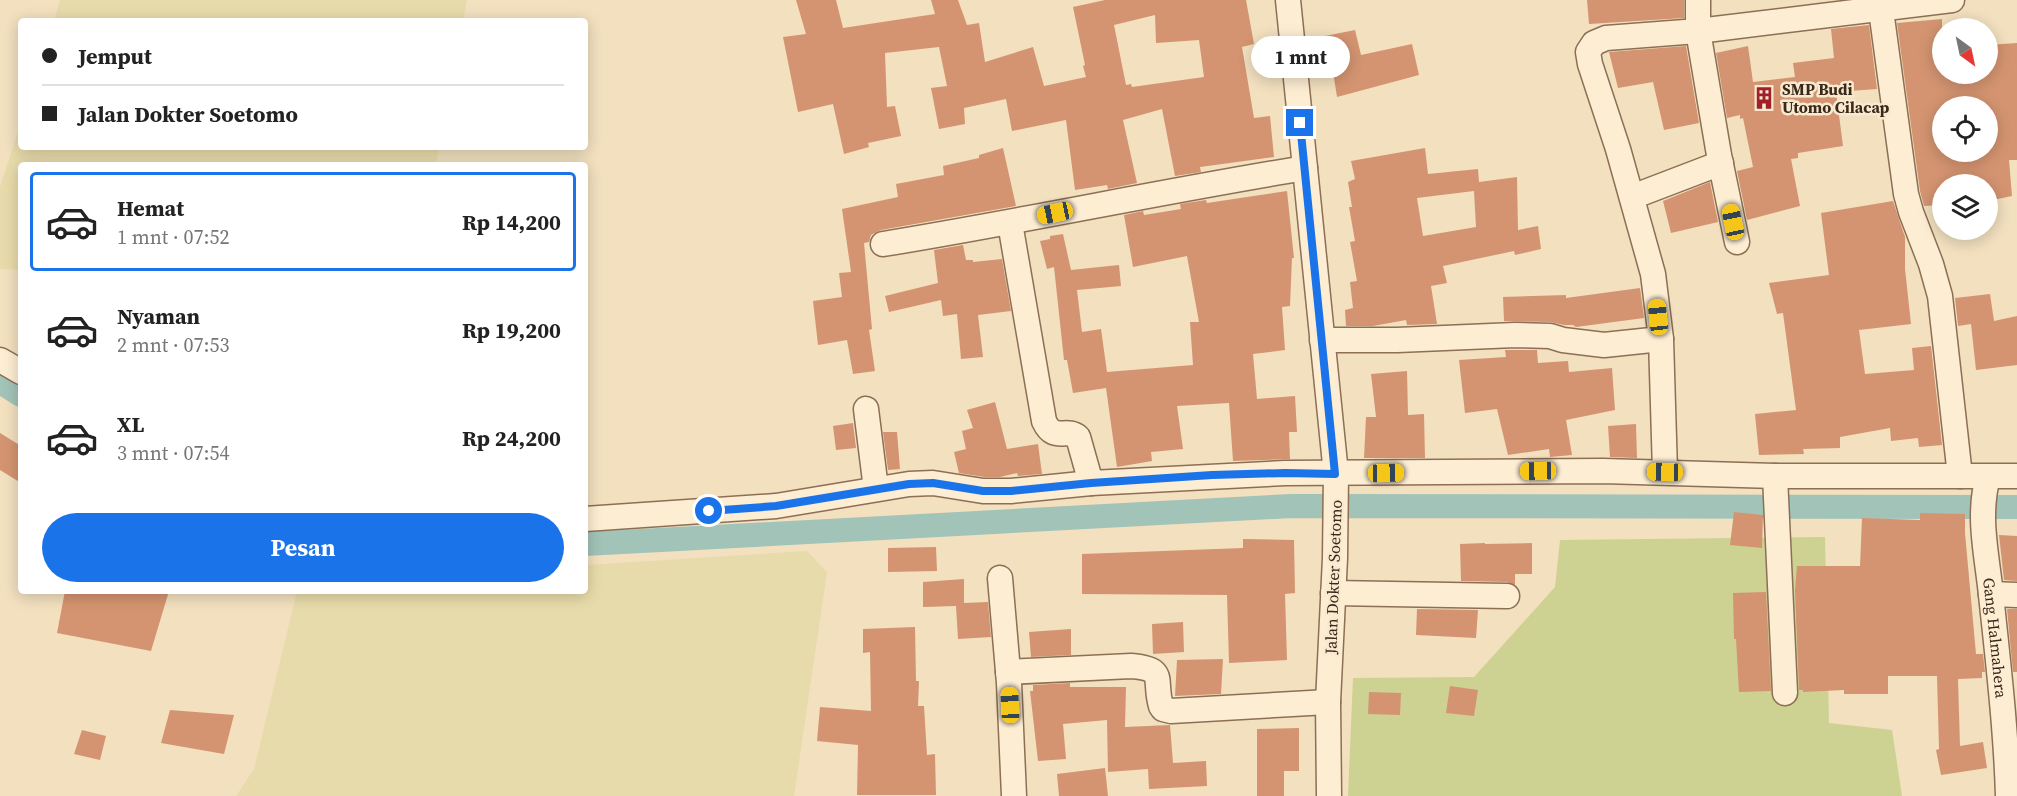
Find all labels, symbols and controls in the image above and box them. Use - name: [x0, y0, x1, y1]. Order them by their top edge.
- north arrow: [1932, 18, 1998, 84]
- map controls: [1932, 18, 1998, 240]
- callout: 1 mnt: [1250, 36, 1350, 78]
- text: Jemput: [78, 41, 152, 71]
- text: 1 mnt: [1274, 43, 1327, 71]
- place label: SMP Budi Utomo Cilacap: [1782, 78, 1890, 118]
- building icon: SMP Budi Utomo Cilacap: [1751, 85, 1777, 111]
- button: locate: [1932, 96, 1998, 162]
- text: Jalan Dokter Soetomo: [78, 99, 298, 129]
- route end: [1286, 109, 1313, 136]
- button: layers: [1932, 174, 1998, 240]
- text: Hemat: [117, 193, 184, 223]
- icon: car: [45, 195, 99, 249]
- car: [1036, 200, 1074, 226]
- car: [1720, 203, 1746, 241]
- text: Rp 14,200: [462, 207, 561, 237]
- text: 1 mnt · 07:52: [117, 223, 230, 251]
- car: [1647, 298, 1669, 336]
- text: Nyaman: [117, 301, 200, 331]
- icon: car: [45, 303, 99, 357]
- text: Rp 19,200: [462, 315, 561, 345]
- text: 2 mnt · 07:53: [117, 331, 230, 359]
- text: XL: [117, 409, 144, 439]
- icon: car: [45, 411, 99, 465]
- text: Rp 24,200: [462, 423, 561, 453]
- text: 3 mnt · 07:54: [117, 439, 230, 467]
- car: [1520, 462, 1556, 480]
- car: [1647, 463, 1683, 481]
- car: [1368, 464, 1404, 482]
- route start: [695, 497, 722, 524]
- street label: Jalan Dokter Soetomo: [1319, 499, 1347, 656]
- button: Pesan: [42, 513, 564, 582]
- street label: Gang Halmahera: [1978, 576, 2013, 700]
- car: [1000, 687, 1020, 723]

